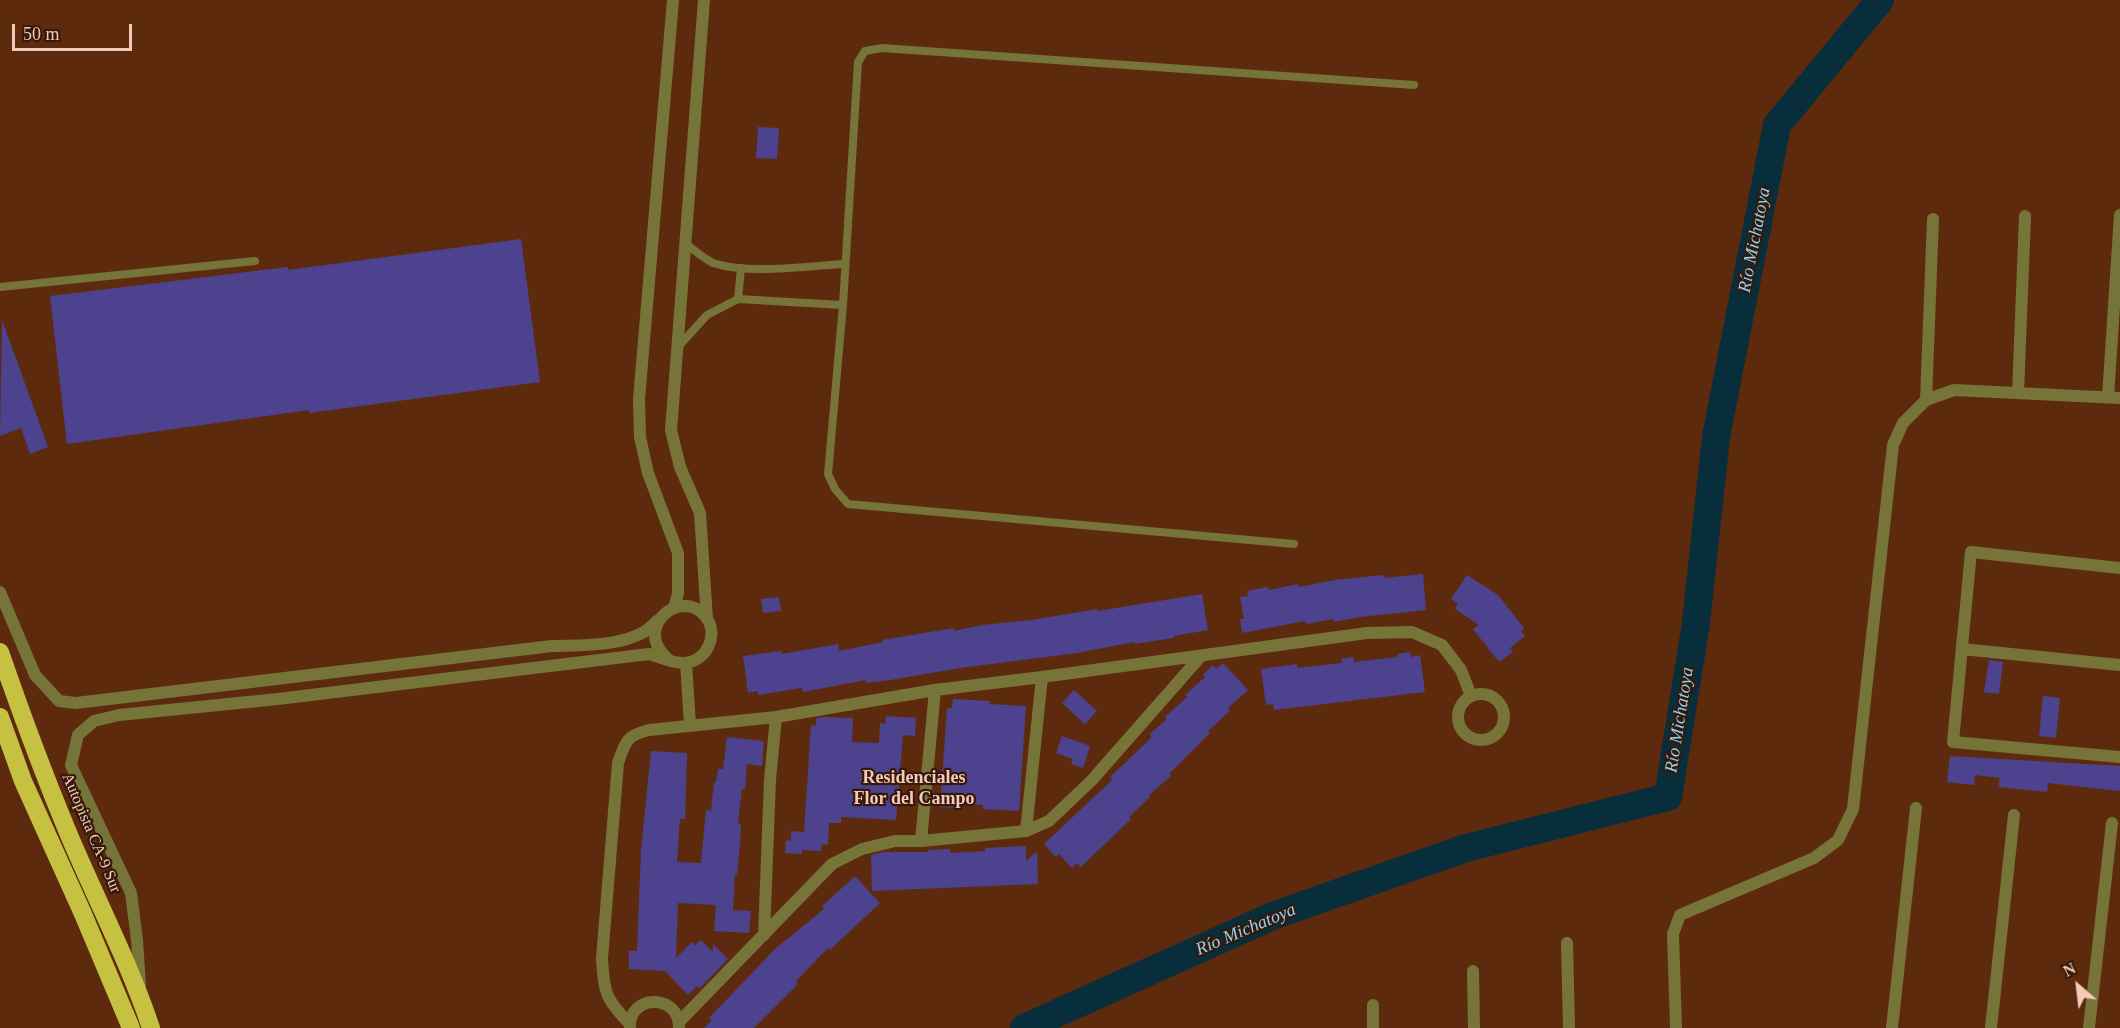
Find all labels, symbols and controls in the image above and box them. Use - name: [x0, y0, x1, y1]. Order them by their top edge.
- scale bar: [15, 12, 135, 50]
- text: 50 m: [23, 24, 60, 44]
- water label: Río Michatoya: [1734, 186, 1776, 294]
- water label: Río Michatoya: [1661, 666, 1699, 774]
- district label: Residenciales Flor del Campo: [854, 767, 974, 810]
- street label: Autopista CA-9 Sur: [57, 770, 125, 896]
- water label: Río Michatoya: [1193, 899, 1299, 961]
- north arrow: [2048, 956, 2108, 1016]
- text: N: [2060, 959, 2078, 980]

